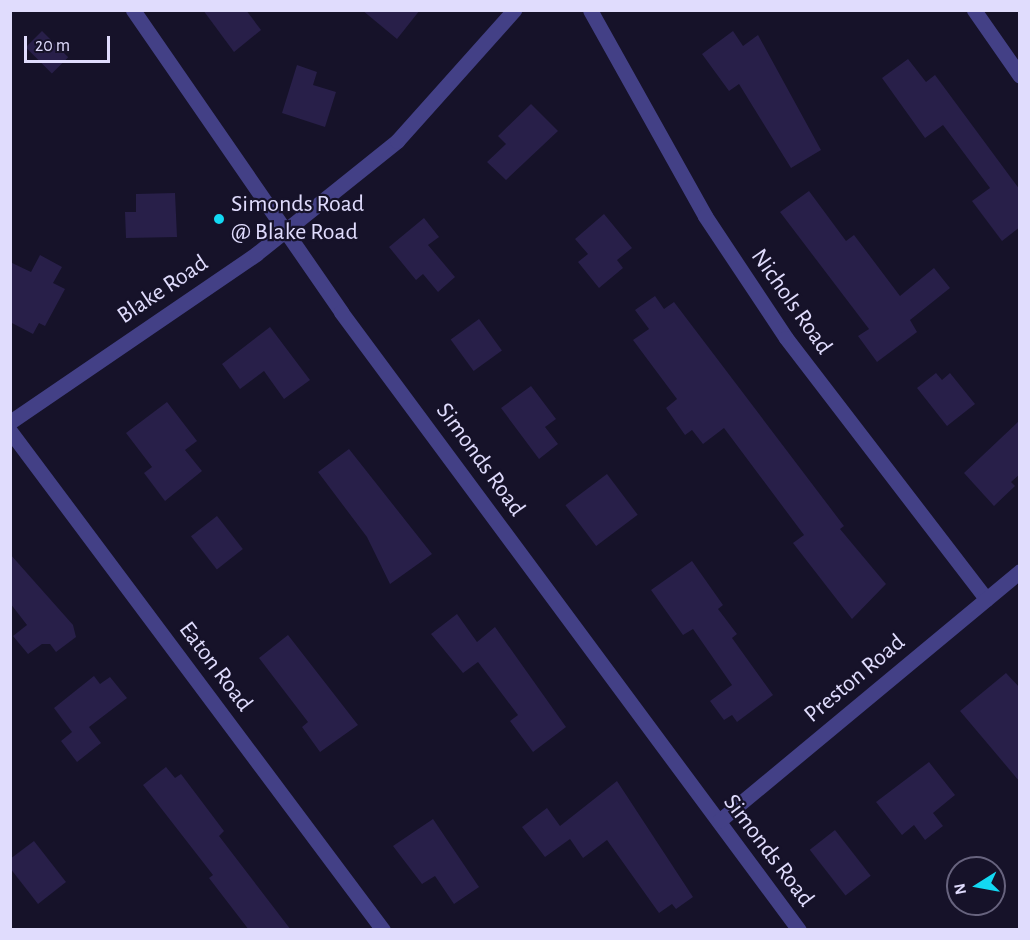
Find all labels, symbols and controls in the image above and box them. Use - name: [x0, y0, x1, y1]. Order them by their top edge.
- scale bar: [27, 24, 112, 62]
- text: 20 m: [35, 37, 70, 55]
- place label: Simonds Road @ Blake Road: [231, 191, 364, 247]
- marker: Simonds Road @ Blake Road: [212, 212, 226, 226]
- street label: Nichols Road: [744, 244, 838, 360]
- street label: Blake Road: [112, 249, 214, 331]
- street label: Simonds Road: [429, 398, 531, 522]
- street label: Eaton Road: [172, 616, 258, 718]
- street label: Preston Road: [799, 629, 911, 729]
- street label: Simonds Road: [716, 789, 820, 913]
- north arrow: [946, 856, 1006, 916]
- text: N: [951, 882, 969, 896]

